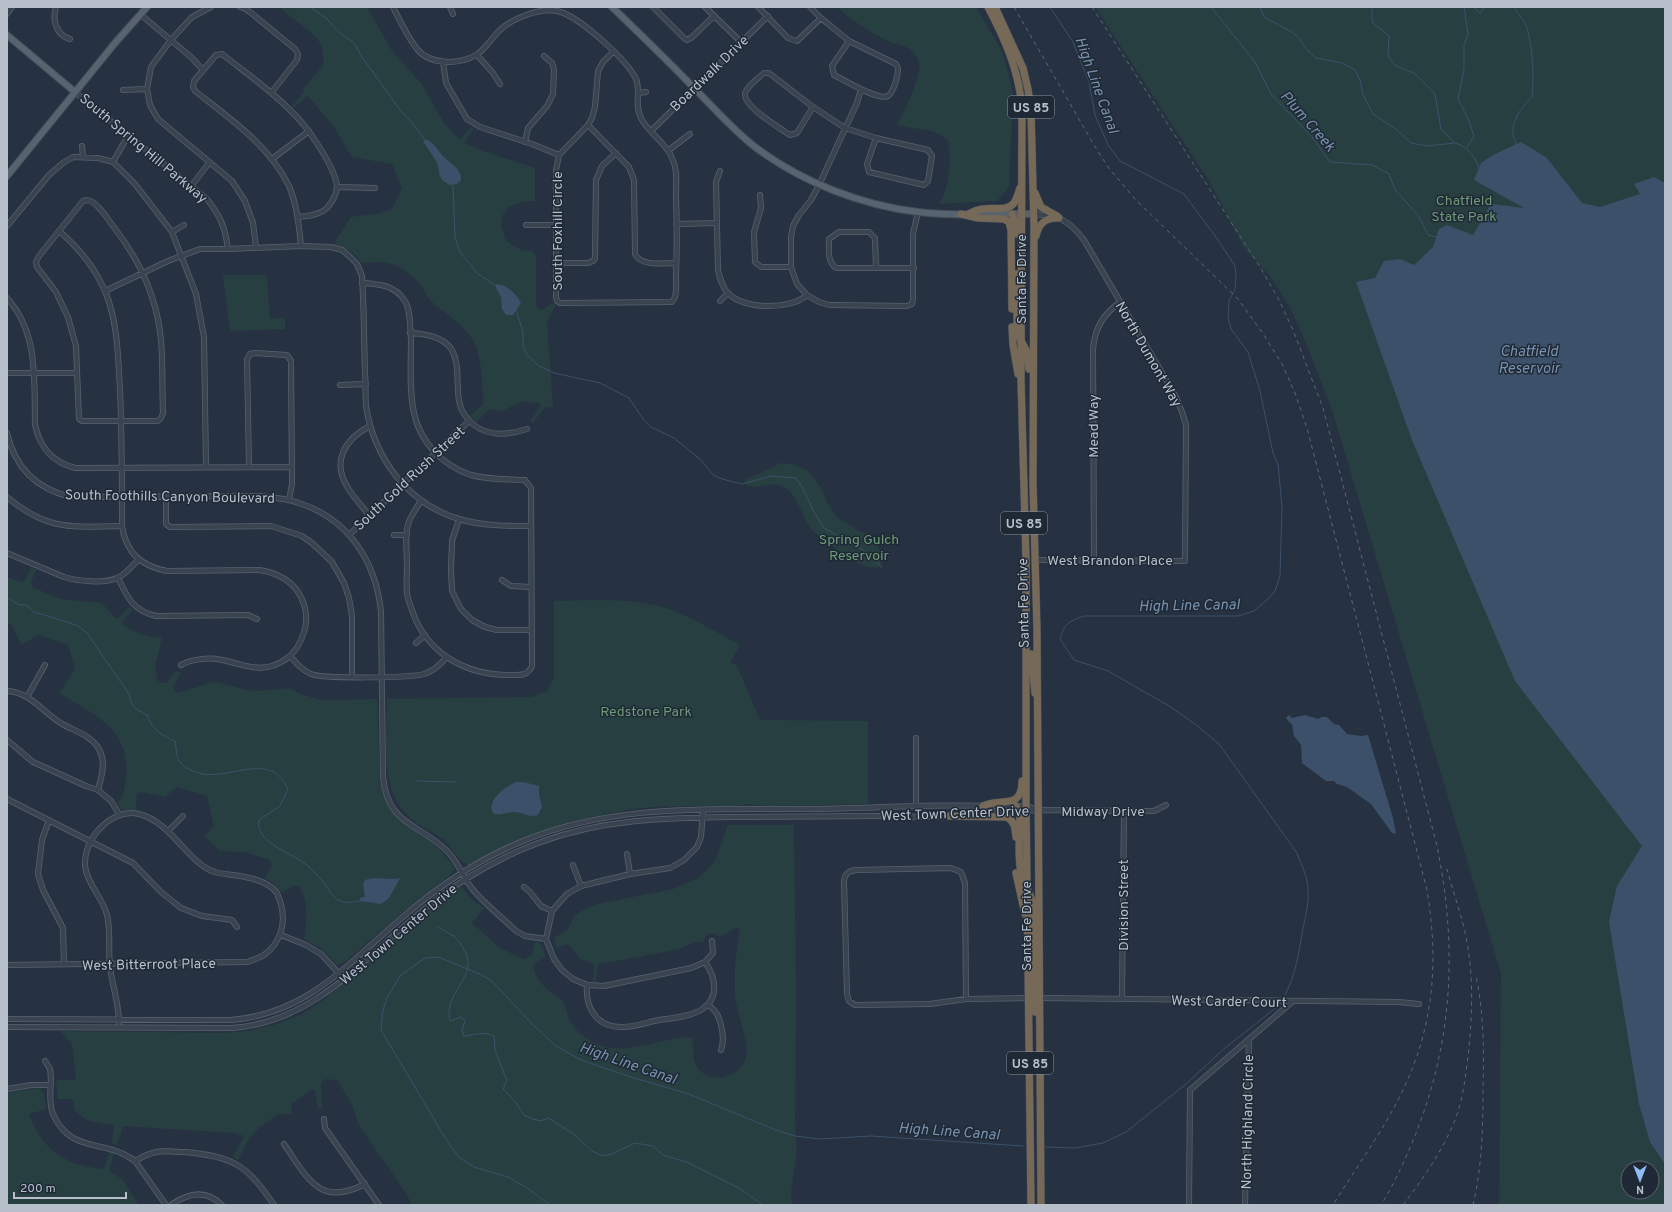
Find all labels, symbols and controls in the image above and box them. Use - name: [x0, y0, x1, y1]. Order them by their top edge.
- street label: Boardwalk Drive: [667, 32, 753, 116]
- water label: High Line Canal: [1069, 35, 1122, 137]
- water label: Plum Creek: [1275, 88, 1339, 157]
- street label: South Spring Hill Parkway: [76, 91, 210, 208]
- road number: US 85: [1008, 96, 1054, 118]
- street label: South Foxhill Circle: [550, 171, 567, 291]
- park label: Chatfield State Park: [1431, 193, 1497, 226]
- street label: Santa Fe Drive: [1014, 234, 1031, 324]
- street label: North Dumont Way: [1111, 299, 1185, 411]
- water label: Chatfield Reservoir: [1498, 343, 1561, 379]
- street label: Mead Way: [1086, 394, 1103, 458]
- street label: South Gold Rush Street: [351, 423, 469, 535]
- street label: South Foothills Canyon Boulevard: [65, 487, 275, 508]
- road number: US 85: [1001, 512, 1047, 534]
- park label: Spring Gulch Reservoir: [819, 532, 899, 565]
- street label: West Brandon Place: [1047, 553, 1173, 570]
- street label: Santa Fe Drive: [1015, 558, 1034, 648]
- water label: High Line Canal: [1138, 596, 1241, 617]
- park label: Redstone Park: [600, 704, 692, 721]
- street label: West Town Center Drive: [881, 803, 1029, 826]
- street label: Midway Drive: [1061, 804, 1145, 821]
- street label: Division Street: [1116, 859, 1133, 951]
- street label: West Town Center Drive: [337, 881, 461, 989]
- street label: Santa Fe Drive: [1019, 881, 1036, 971]
- street label: West Bitterroot Place: [82, 956, 216, 975]
- street label: West Carder Court: [1171, 993, 1287, 1012]
- water label: High Line Canal: [577, 1039, 680, 1090]
- road number: US 85: [1007, 1052, 1053, 1074]
- street label: North Highland Circle: [1239, 1054, 1258, 1190]
- water label: High Line Canal: [898, 1119, 1001, 1146]
- north arrow: [1620, 1160, 1660, 1200]
- scale bar: [14, 1174, 126, 1200]
- text: 200 m: [20, 1181, 56, 1197]
- text: N: [1636, 1182, 1644, 1196]

